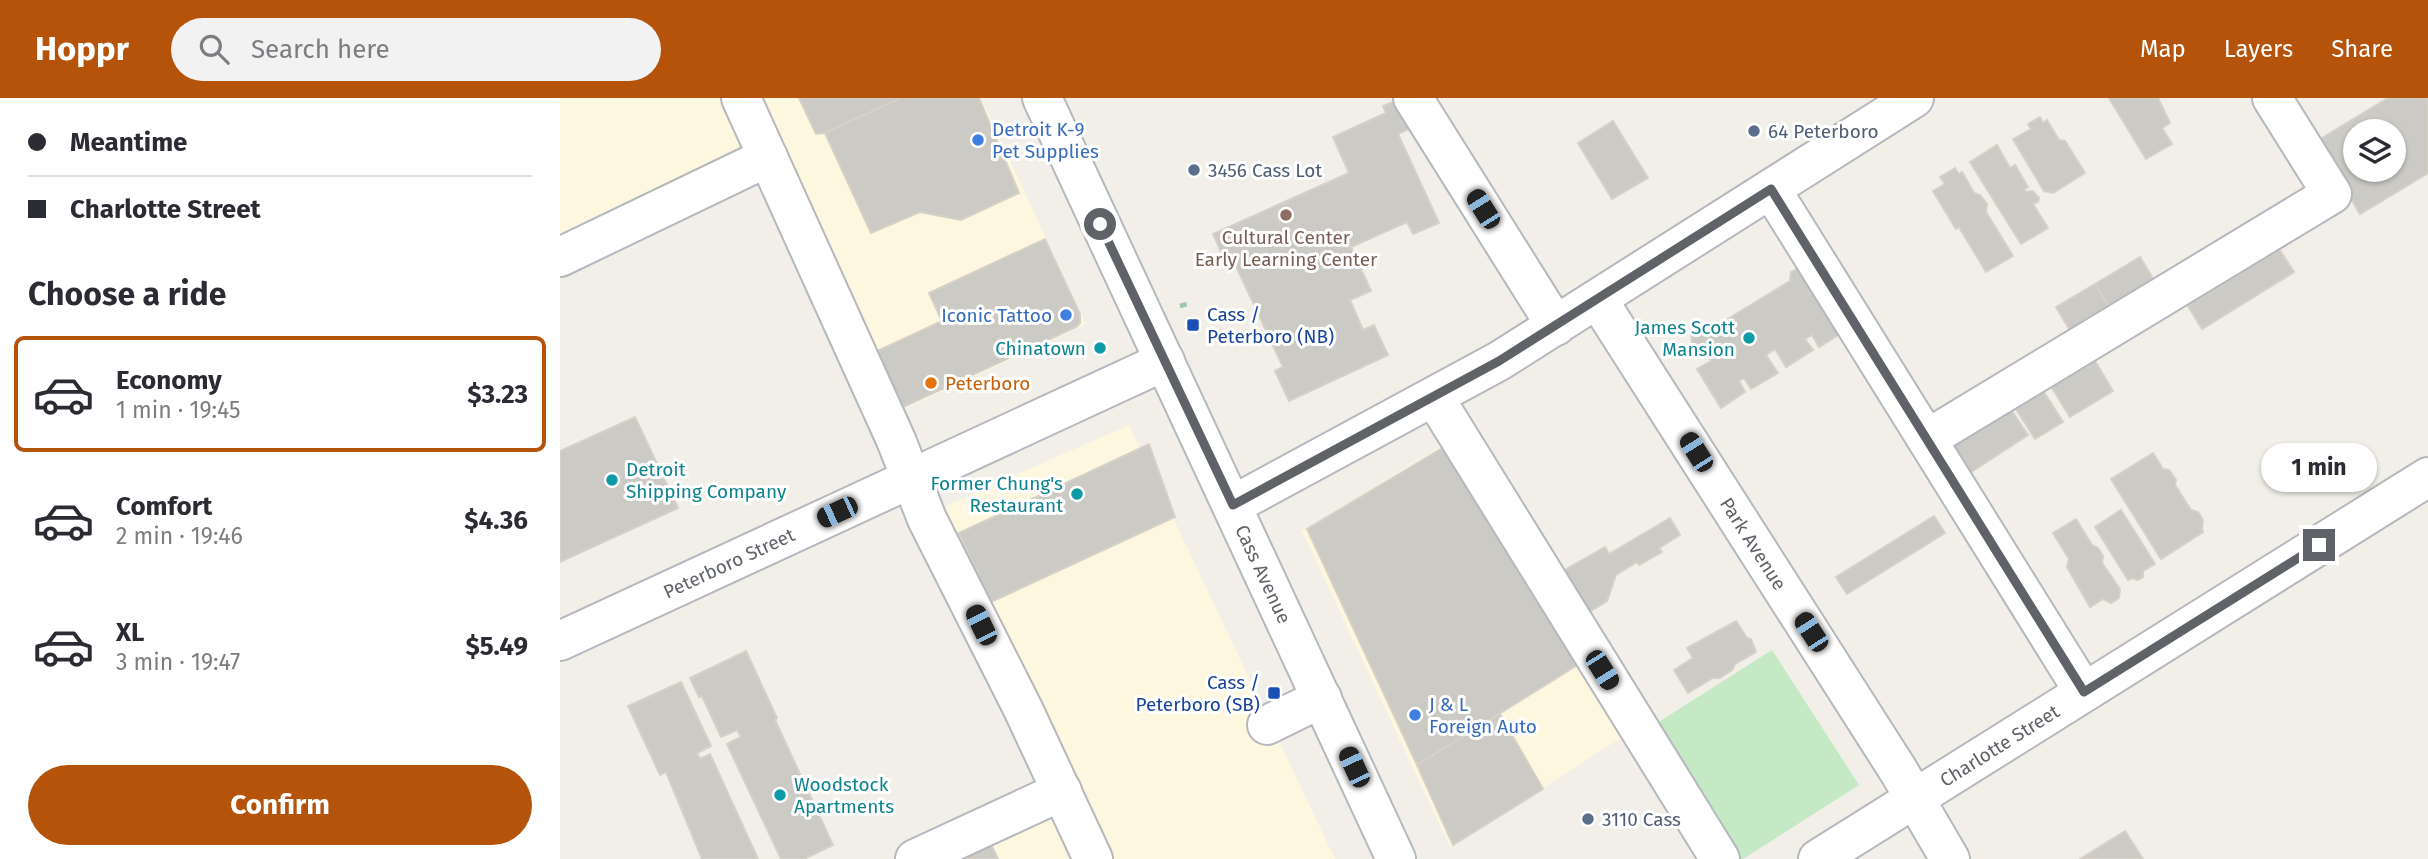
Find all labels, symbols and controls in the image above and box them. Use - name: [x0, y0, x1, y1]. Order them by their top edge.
- search box: [171, 18, 661, 81]
- text: Hoppr: [35, 29, 129, 69]
- icon: search: [195, 30, 233, 68]
- text: Search here: [251, 34, 390, 65]
- text: Map: [2140, 35, 2186, 63]
- text: Layers: [2224, 35, 2293, 63]
- text: Share: [2331, 35, 2393, 63]
- place label: Detroit K-9 Pet Supplies: [992, 118, 1099, 163]
- map controls: [2343, 119, 2406, 182]
- button: layers: [2343, 119, 2406, 182]
- place label: 64 Peterboro: [1768, 120, 1879, 143]
- marker: 64 Peterboro: [1746, 123, 1762, 139]
- text: Meantime: [70, 127, 187, 158]
- marker: Detroit K-9 Pet Supplies: [970, 132, 986, 148]
- place label: 3456 Cass Lot: [1208, 159, 1322, 182]
- marker: 3456 Cass Lot: [1186, 162, 1202, 178]
- car: [1463, 186, 1504, 232]
- text: Charlotte Street: [70, 194, 261, 225]
- marker: Cultural Center Early Learning Center: [1278, 207, 1294, 223]
- route start: [1084, 208, 1116, 240]
- place label: Cultural Center Early Learning Center: [1195, 226, 1378, 271]
- text: Choose a ride: [28, 275, 226, 313]
- place label: Cass / Peterboro (NB): [1207, 303, 1334, 348]
- place label: Iconic Tattoo: [941, 304, 1052, 327]
- marker: Iconic Tattoo: [1058, 307, 1074, 323]
- place label: James Scott Mansion: [1634, 316, 1735, 361]
- marker: Cass / Peterboro (NB): [1185, 317, 1201, 333]
- marker: James Scott Mansion: [1741, 330, 1757, 346]
- place label: Chinatown: [995, 337, 1086, 360]
- marker: Chinatown: [1092, 340, 1108, 356]
- icon: car: [32, 363, 95, 426]
- text: Economy: [116, 365, 222, 396]
- place label: Peterboro: [945, 372, 1030, 395]
- marker: Peterboro: [923, 375, 939, 391]
- text: $3.23: [467, 379, 528, 410]
- text: 1 min · 19:45: [116, 396, 240, 424]
- car: [1676, 429, 1717, 475]
- callout: 1 min: [2261, 444, 2377, 492]
- text: 1 min: [2291, 453, 2347, 481]
- place label: Detroit Shipping Company: [626, 458, 787, 503]
- marker: Detroit Shipping Company: [604, 472, 620, 488]
- place label: Former Chung's Restaurant: [930, 472, 1063, 517]
- marker: Former Chung's Restaurant: [1069, 486, 1085, 502]
- icon: car: [32, 489, 95, 552]
- text: Comfort: [116, 491, 212, 522]
- street label: Park Avenue: [1715, 493, 1791, 595]
- car: [814, 494, 861, 530]
- text: $4.36: [464, 505, 528, 536]
- street label: Cass Avenue: [1230, 521, 1296, 627]
- text: 2 min · 19:46: [116, 522, 243, 550]
- street label: Peterboro Street: [660, 523, 798, 604]
- route end: [2303, 529, 2335, 561]
- car: [963, 602, 1000, 648]
- car: [1791, 609, 1832, 655]
- icon: car: [32, 615, 95, 678]
- text: XL: [116, 617, 144, 648]
- text: $5.49: [465, 631, 528, 662]
- car: [1582, 647, 1623, 693]
- text: 3 min · 19:47: [116, 648, 240, 676]
- place label: Cass / Peterboro (SB): [1135, 671, 1260, 716]
- marker: Cass / Peterboro (SB): [1266, 685, 1282, 701]
- place label: J & L Foreign Auto: [1429, 693, 1537, 738]
- street label: Charlotte Street: [1936, 700, 2064, 792]
- marker: J & L Foreign Auto: [1407, 707, 1423, 723]
- car: [1336, 744, 1373, 790]
- button: Confirm: [28, 765, 532, 845]
- place label: Woodstock Apartments: [794, 773, 894, 818]
- marker: Woodstock Apartments: [772, 787, 788, 803]
- place label: 3110 Cass: [1602, 808, 1681, 831]
- marker: 3110 Cass: [1580, 811, 1596, 827]

